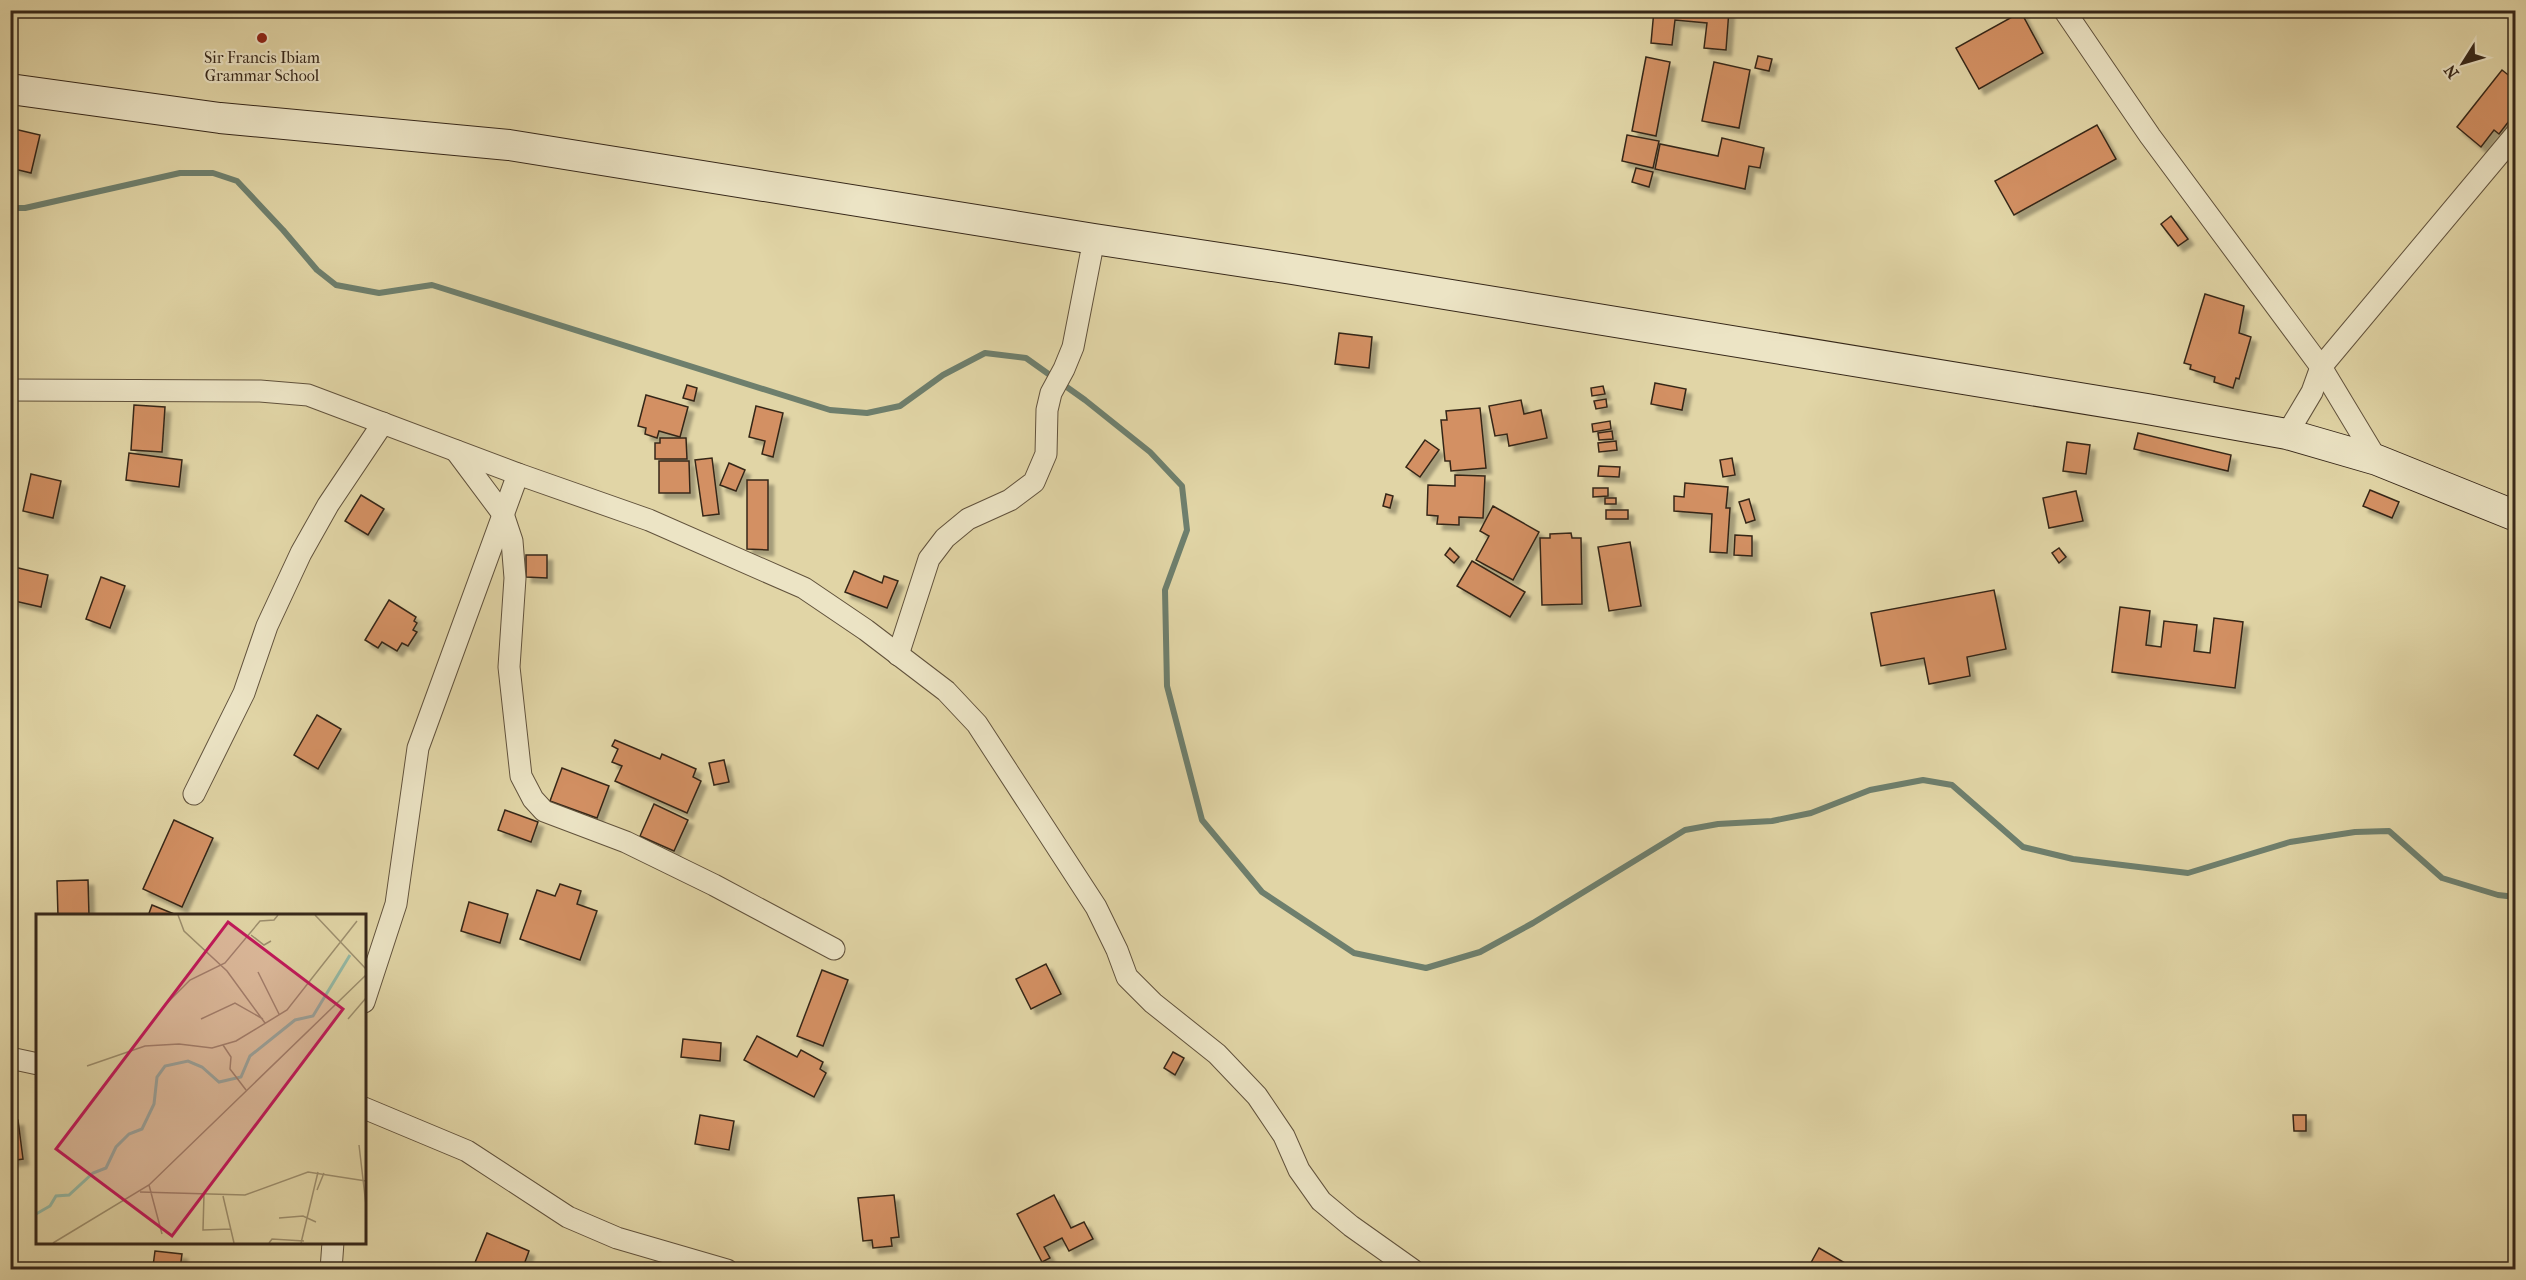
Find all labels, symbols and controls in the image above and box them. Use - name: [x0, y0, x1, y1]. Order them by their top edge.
- marker: Sir Francis Ibiam Grammar School: [255, 31, 269, 45]
- north arrow: [2433, 33, 2493, 93]
- place label: Sir Francis Ibiam Grammar School: [204, 48, 321, 85]
- text: N: [2440, 60, 2463, 82]
- inset map: [36, 914, 366, 1244]

